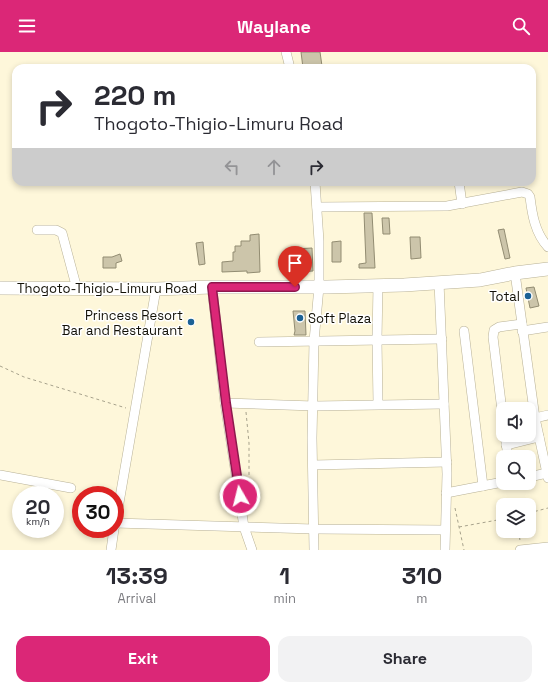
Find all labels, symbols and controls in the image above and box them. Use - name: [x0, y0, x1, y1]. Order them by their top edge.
- icon: menu: [16, 15, 38, 37]
- text: Waylane: [237, 15, 311, 38]
- icon: search: [510, 15, 532, 37]
- text: 220 m: [94, 77, 176, 113]
- icon: right: [28, 80, 80, 132]
- text: Thogoto-Thigio-Limuru Road: [94, 112, 343, 135]
- icon: left: [221, 156, 243, 178]
- icon: ahead: [263, 156, 285, 178]
- icon: right: [305, 156, 327, 178]
- pin: [278, 246, 312, 287]
- icon: arrive: [284, 252, 306, 274]
- street label: Thogoto-Thigio-Limuru Road: [17, 280, 197, 297]
- place label: Total: [489, 288, 520, 305]
- marker: Total: [523, 291, 533, 301]
- place label: Princess Resort Bar and Restaurant: [62, 307, 183, 339]
- place label: Soft Plaza: [308, 310, 372, 327]
- marker: Soft Plaza: [295, 313, 305, 323]
- marker: Princess Resort Bar and Restaurant: [186, 317, 196, 327]
- map controls: [496, 402, 536, 538]
- button: sound: [496, 402, 536, 442]
- button: search: [496, 450, 536, 490]
- position arrow: [219, 475, 261, 517]
- speed limit sign: 30: [72, 486, 124, 538]
- text: 20: [26, 494, 50, 520]
- button: layers: [496, 498, 536, 538]
- text: km/h: [26, 515, 50, 528]
- text: 13:39: [106, 560, 168, 591]
- text: 1: [279, 560, 290, 591]
- text: 310: [402, 560, 442, 591]
- text: Arrival: [117, 590, 156, 607]
- text: min: [274, 590, 296, 607]
- text: m: [416, 590, 428, 607]
- button: Exit: [16, 636, 270, 682]
- button: Share: [278, 636, 532, 682]

